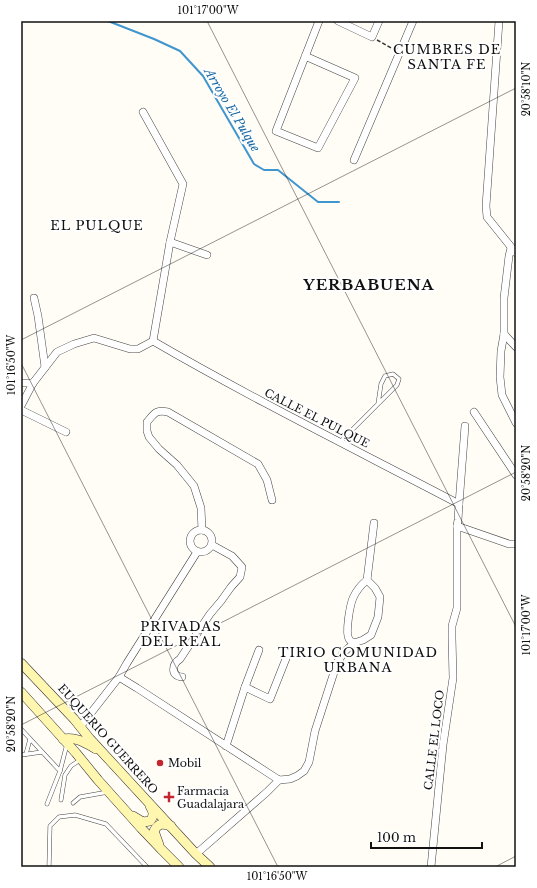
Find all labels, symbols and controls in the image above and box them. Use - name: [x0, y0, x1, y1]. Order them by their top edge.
- text: 101°17'00"W: [178, 4, 239, 17]
- district label: CUMBRES DE SANTA FE: [393, 41, 501, 73]
- text: 20°58'10"N: [520, 62, 533, 116]
- water label: Arroyo El Pulque: [201, 63, 264, 155]
- district label: EL PULQUE: [50, 217, 144, 234]
- district label: YERBABUENA: [302, 275, 435, 294]
- text: 101°16'50"W: [5, 334, 18, 395]
- street label: CALLE EL PULQUE: [262, 385, 372, 451]
- text: 20°58'20"N: [520, 445, 533, 501]
- text: 101°17'00"W: [520, 594, 533, 655]
- district label: PRIVADAS DEL REAL: [140, 618, 222, 650]
- district label: TIRIO COMUNIDAD URBANA: [278, 644, 438, 676]
- street label: EUQUERIO GUERRERO: [55, 681, 161, 797]
- street label: CALLE EL LOCO: [421, 689, 447, 791]
- text: 20°58'20"N: [5, 696, 18, 752]
- place label: Mobil: [168, 756, 202, 770]
- marker: Mobil: [155, 758, 165, 768]
- place label: Farmacia Guadalajara: [177, 784, 245, 811]
- marker: Farmacia Guadalajara: [164, 792, 174, 802]
- scale bar: [371, 824, 482, 850]
- text: 100 m: [377, 830, 416, 845]
- text: 101°16'50"W: [247, 870, 308, 883]

